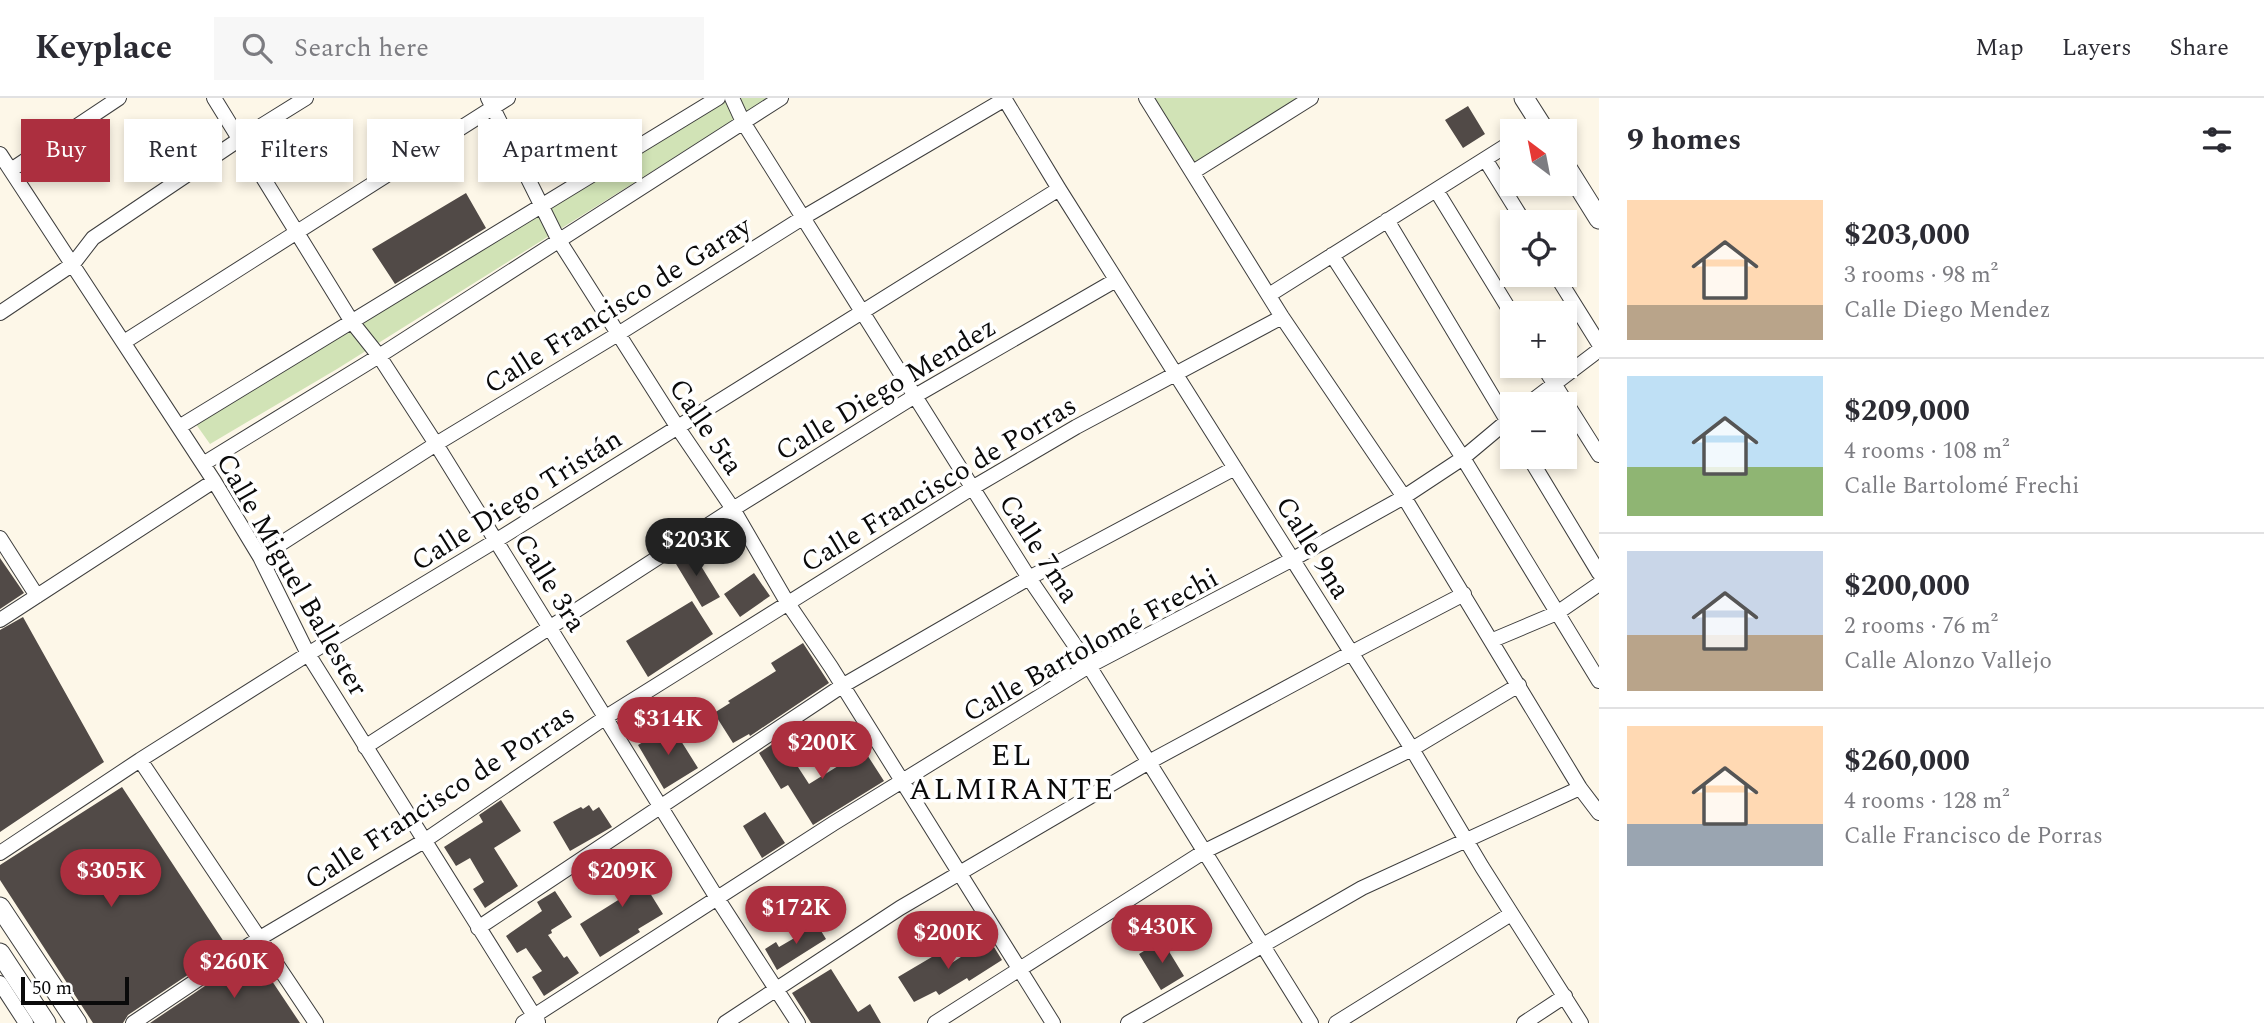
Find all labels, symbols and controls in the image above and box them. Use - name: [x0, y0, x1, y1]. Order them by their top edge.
- search box: [214, 17, 704, 80]
- text: Keyplace: [35, 23, 172, 73]
- text: Search here: [294, 28, 429, 68]
- icon: search: [238, 29, 276, 67]
- text: Map: [1975, 30, 2024, 66]
- text: Layers: [2062, 30, 2132, 66]
- text: Share: [2170, 30, 2229, 66]
- text: 9 homes: [1627, 117, 1741, 163]
- chip: Buy: [21, 119, 110, 182]
- chip: Rent: [124, 119, 222, 182]
- chip: Filters: [236, 119, 353, 182]
- chip: New: [367, 119, 464, 182]
- chip: Apartment: [478, 119, 642, 182]
- north arrow: [1500, 119, 1577, 196]
- map controls: [1500, 119, 1577, 469]
- icon: filters: [2198, 121, 2236, 159]
- street label: Calle Francisco de Garay: [476, 205, 761, 405]
- button: locate: [1500, 210, 1577, 287]
- text: $203,000: [1844, 212, 1970, 258]
- icon: home: [1683, 228, 1767, 312]
- text: 3 rooms · 98 m²: [1844, 258, 1998, 293]
- text: Calle Diego Mendez: [1844, 293, 2051, 328]
- button: +: [1500, 301, 1577, 378]
- street label: Calle Diego Mendez: [767, 306, 1005, 472]
- street label: Calle 5ta: [658, 370, 754, 484]
- street label: Calle Francisco de Porras: [793, 385, 1085, 584]
- text: $209,000: [1844, 388, 1970, 434]
- button: −: [1500, 392, 1577, 469]
- icon: home: [1683, 404, 1767, 488]
- street label: Calle Diego Tristán: [403, 418, 631, 583]
- text: 4 rooms · 108 m²: [1844, 434, 2010, 469]
- street label: Calle Miguel Ballester: [204, 445, 379, 704]
- text: Calle Bartolomé Frechi: [1844, 469, 2079, 504]
- street label: Calle 7ma: [987, 486, 1090, 612]
- street label: Calle 9na: [1264, 488, 1362, 608]
- pin: $203K: [647, 518, 745, 578]
- text: $203K: [661, 523, 731, 558]
- street label: Calle 3ra: [502, 525, 597, 641]
- street label: Calle Bartolomé Frechi: [955, 557, 1226, 734]
- text: $200,000: [1844, 563, 1970, 609]
- icon: home: [1683, 579, 1767, 663]
- text: 2 rooms · 76 m²: [1844, 609, 1998, 644]
- text: Calle Alonzo Vallejo: [1844, 644, 2052, 679]
- street label: Calle Francisco de Porras: [296, 693, 584, 901]
- pin: $314K: [619, 698, 717, 757]
- text: $314K: [633, 702, 703, 737]
- pin: $200K: [773, 722, 871, 781]
- text: $200K: [787, 726, 857, 761]
- district label: EL ALMIRANTE: [909, 733, 1115, 813]
- text: $260,000: [1844, 738, 1970, 784]
- icon: home: [1683, 754, 1767, 838]
- text: 4 rooms · 128 m²: [1844, 784, 2010, 819]
- text: Calle Francisco de Porras: [1844, 819, 2103, 854]
- pin: $305K: [62, 850, 160, 909]
- pin: $209K: [573, 850, 671, 909]
- text: $305K: [76, 854, 146, 889]
- text: $209K: [587, 854, 657, 889]
- pin: $172K: [747, 886, 845, 946]
- text: $172K: [761, 891, 831, 926]
- pin: $430K: [1113, 906, 1211, 965]
- text: $430K: [1127, 910, 1197, 945]
- pin: $200K: [899, 912, 997, 971]
- text: $200K: [913, 916, 983, 951]
- pin: $260K: [185, 940, 283, 1000]
- text: $260K: [199, 945, 269, 980]
- scale bar: [21, 974, 130, 1006]
- text: 50 m: [32, 974, 72, 1003]

